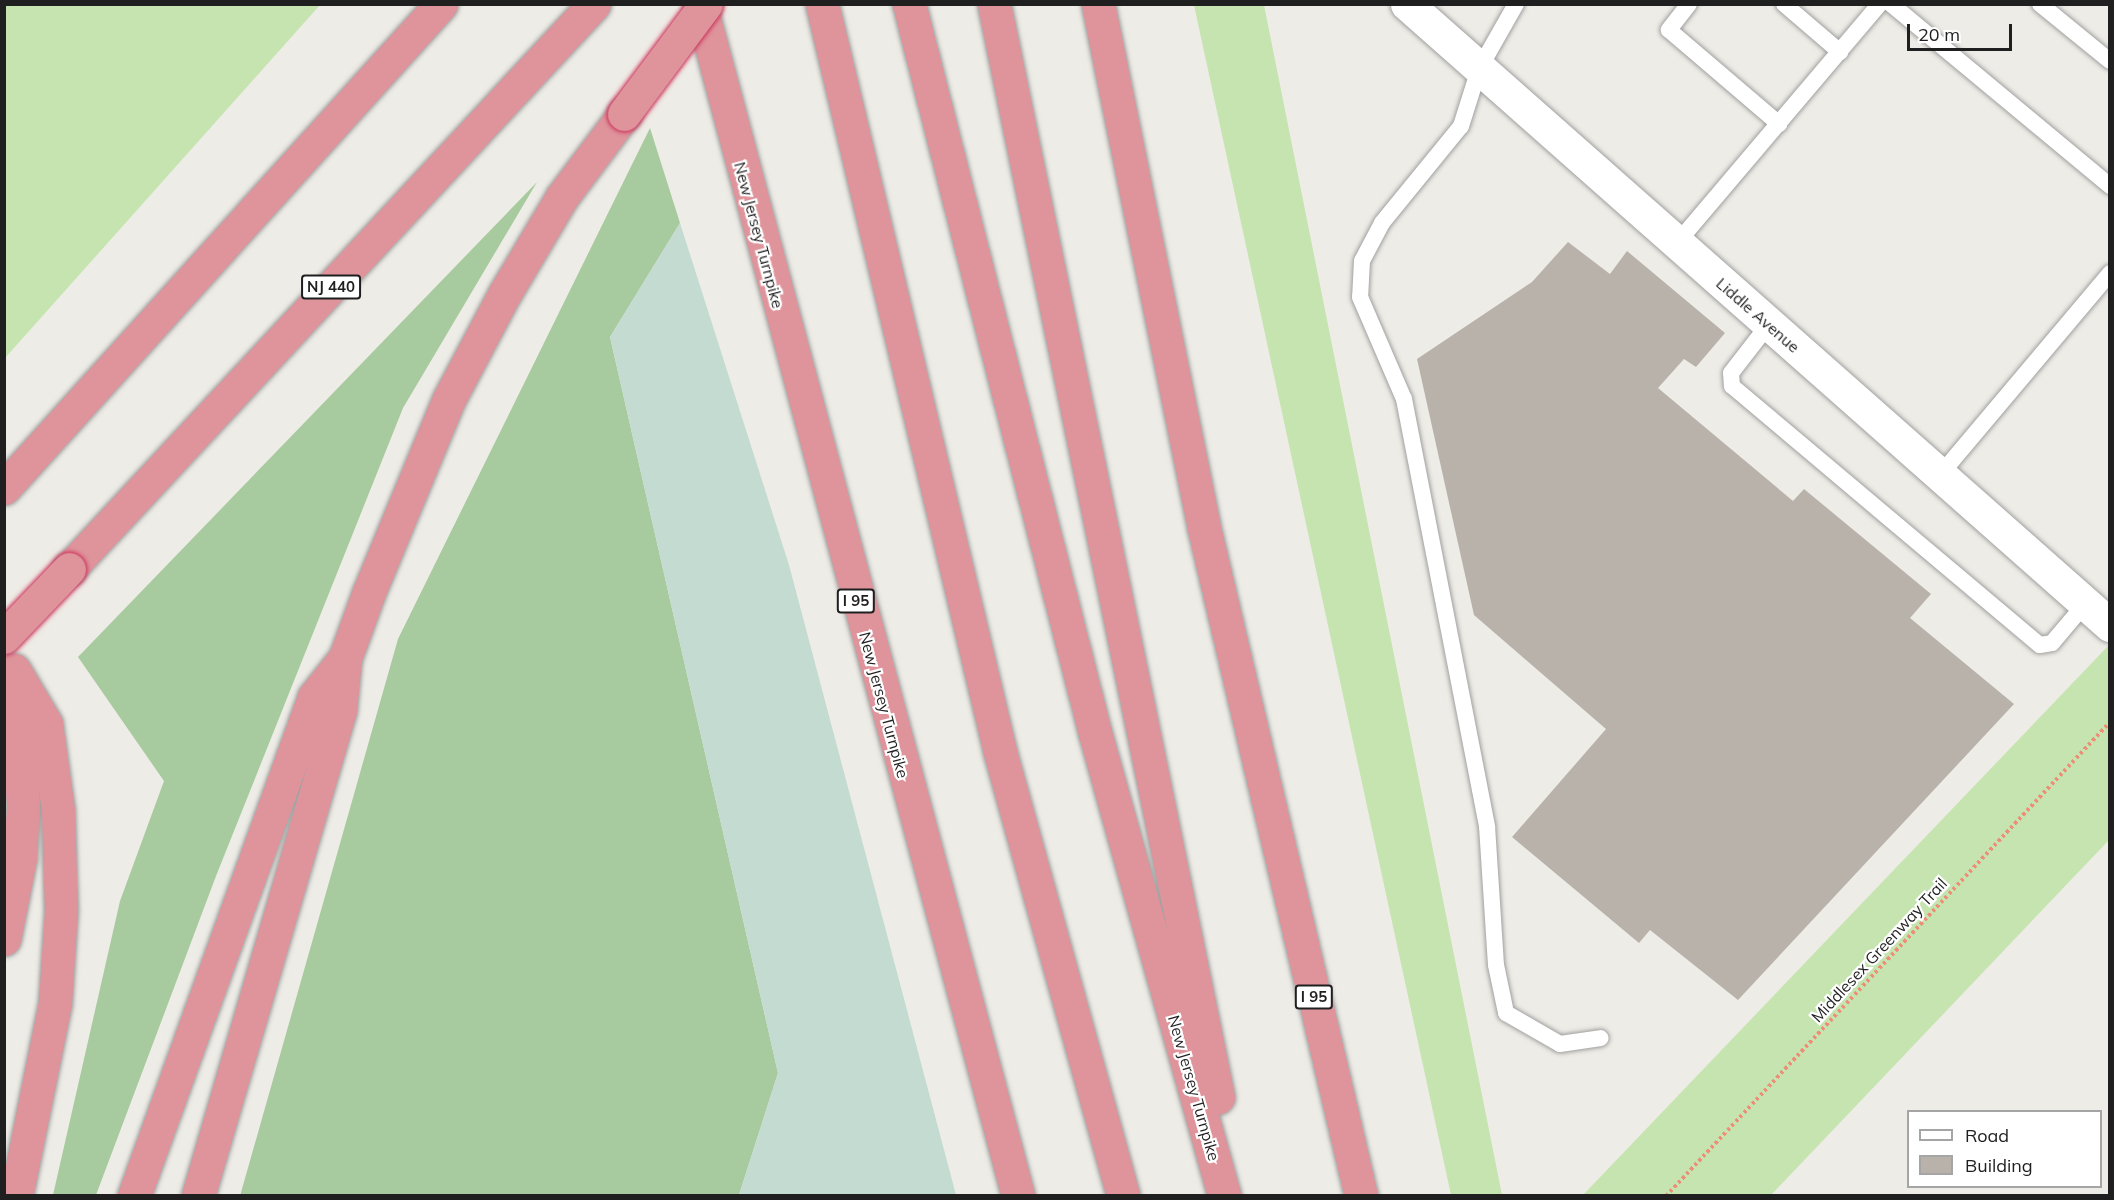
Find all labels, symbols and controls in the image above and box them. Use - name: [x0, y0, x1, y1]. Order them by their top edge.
- scale bar: [1910, 12, 2015, 50]
- text: 20 m: [1918, 23, 1960, 46]
- street label: New Jersey Turnpike: [730, 160, 788, 310]
- street label: Liddle Avenue: [1712, 274, 1804, 356]
- road number: NJ 440: [301, 275, 361, 299]
- road number: I 95: [836, 589, 876, 613]
- street label: New Jersey Turnpike: [855, 630, 913, 780]
- street label: Middlesex Greenway Trail: [1807, 874, 1951, 1026]
- road number: I 95: [1294, 985, 1334, 1009]
- street label: New Jersey Turnpike: [1164, 1013, 1224, 1163]
- legend: [1907, 1110, 2102, 1188]
- text: Road: [1965, 1124, 2009, 1147]
- text: Building: [1965, 1154, 2033, 1177]

